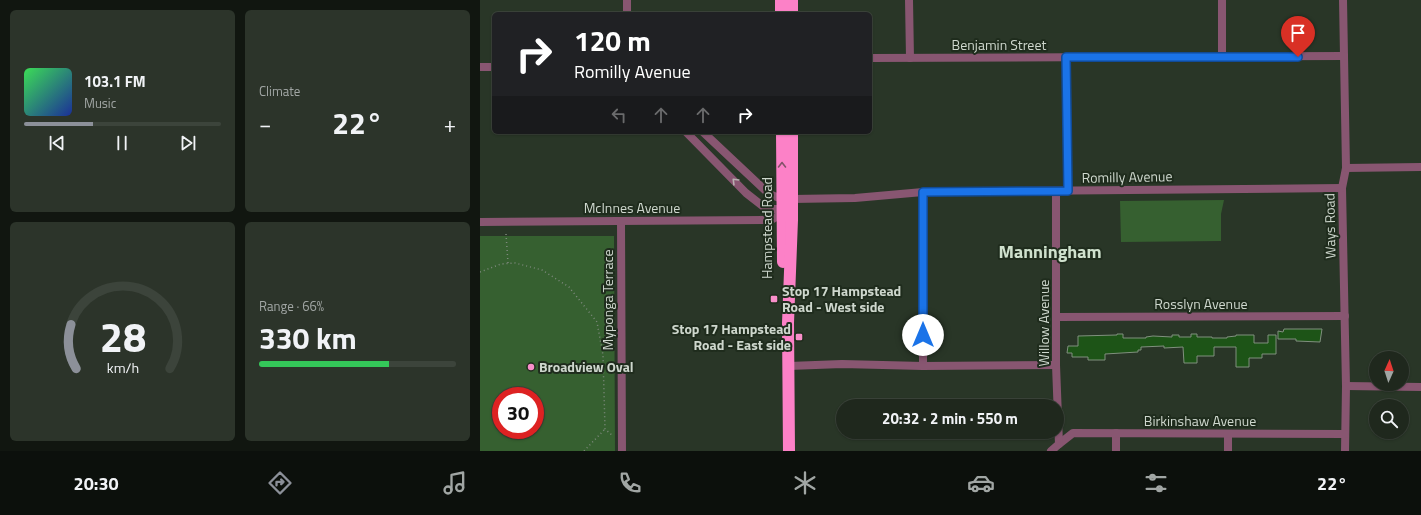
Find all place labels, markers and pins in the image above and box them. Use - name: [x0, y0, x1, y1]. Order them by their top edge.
- pin: [1281, 16, 1315, 57]
- place label: Stop 17 Hampstead Road - West side: [782, 280, 901, 317]
- marker: Stop 17 Hampstead Road - West side: [769, 294, 779, 304]
- place label: Stop 17 Hampstead Road - East side: [672, 318, 791, 355]
- marker: Stop 17 Hampstead Road - East side: [794, 332, 804, 342]
- place label: Broadview Oval: [539, 356, 634, 377]
- marker: Broadview Oval: [526, 362, 536, 372]

